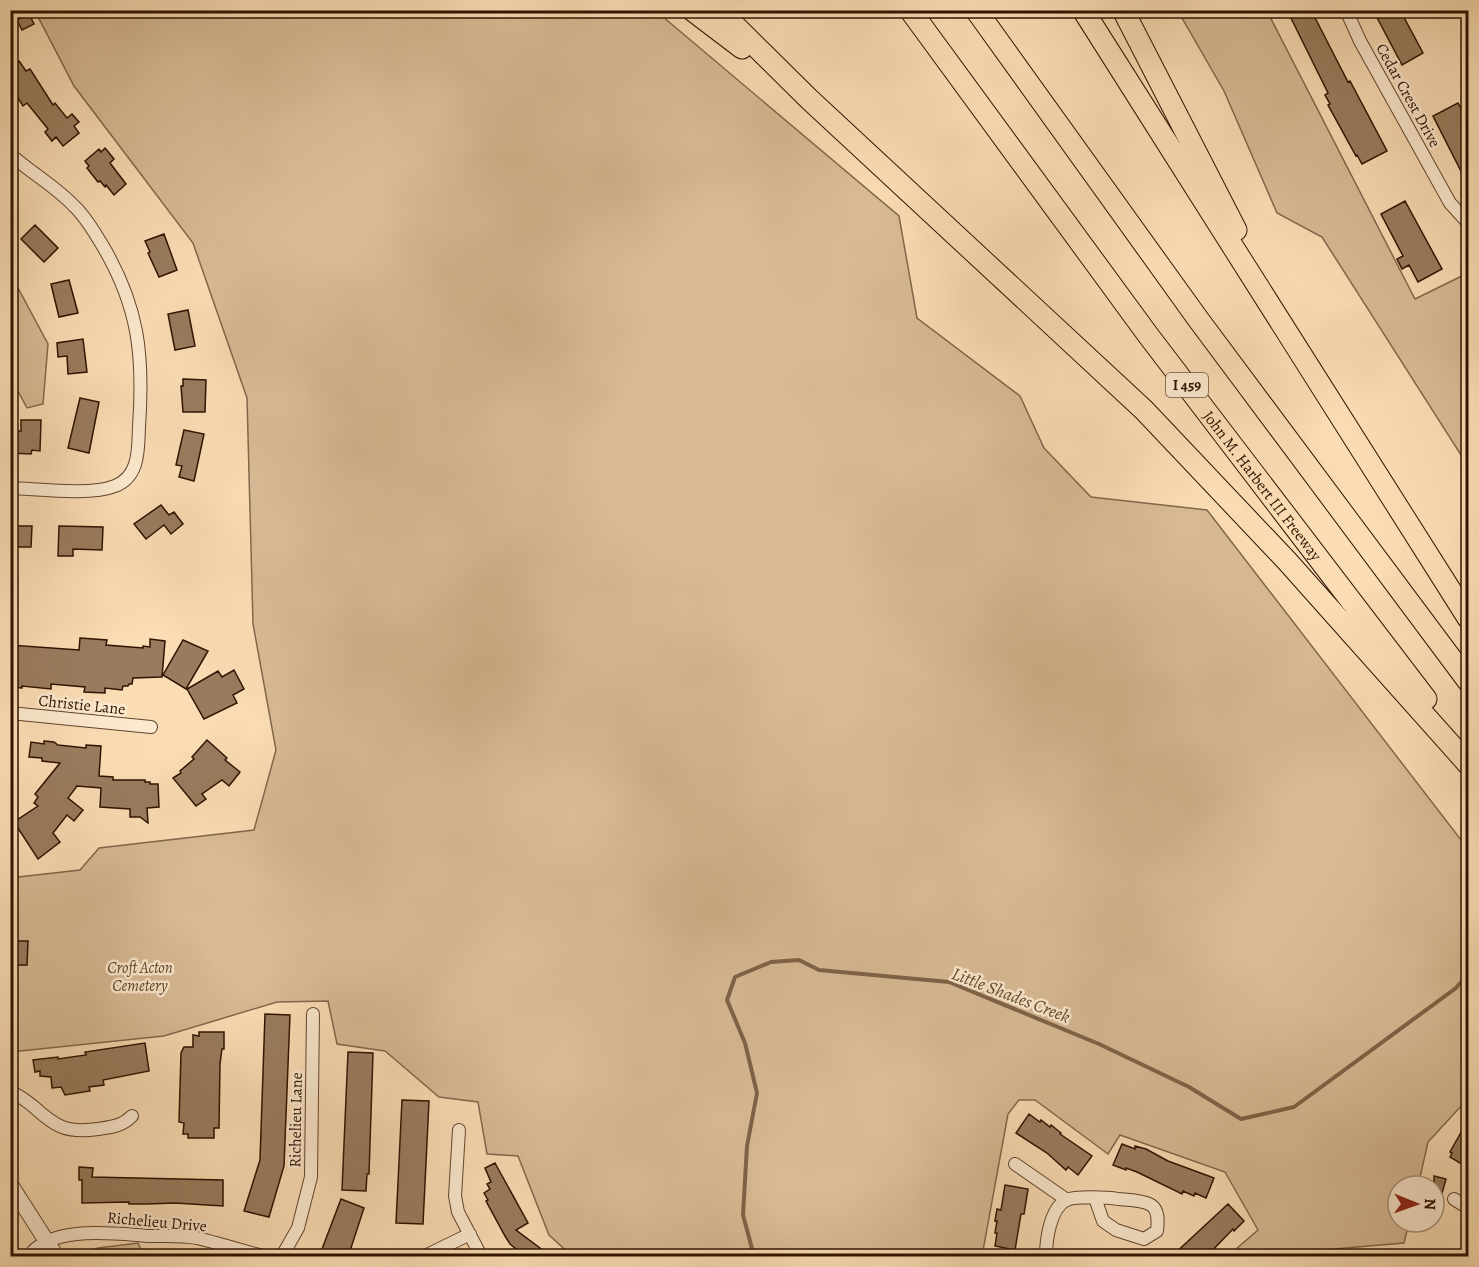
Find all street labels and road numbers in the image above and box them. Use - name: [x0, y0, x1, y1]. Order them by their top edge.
- street label: Cedar Crest Drive: [1370, 39, 1446, 151]
- road number: I 459: [1166, 373, 1208, 397]
- street label: John M. Harbert III Freeway: [1198, 406, 1327, 566]
- street label: Christie Lane: [37, 689, 126, 720]
- street label: Richelieu Lane: [284, 1072, 308, 1168]
- street label: Richelieu Drive: [106, 1207, 208, 1237]

